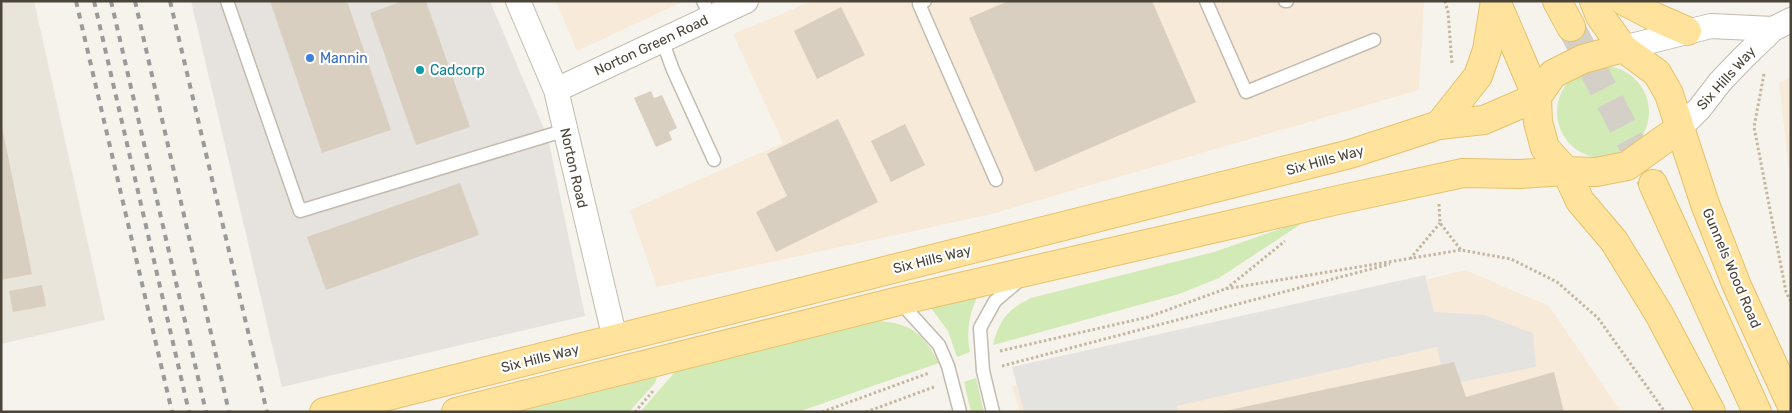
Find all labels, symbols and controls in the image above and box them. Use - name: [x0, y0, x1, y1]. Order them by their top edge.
- street label: Norton Green Road: [591, 12, 711, 79]
- street label: Six Hills Way: [1693, 43, 1760, 114]
- place label: Mannin: [320, 50, 368, 67]
- marker: Mannin: [304, 52, 316, 64]
- place label: Cadcorp: [430, 62, 485, 79]
- marker: Cadcorp: [414, 64, 426, 76]
- street label: Norton Road: [556, 126, 591, 210]
- street label: Six Hills Way: [1284, 142, 1366, 179]
- street label: Gunnels Wood Road: [1699, 206, 1764, 331]
- street label: Six Hills Way: [891, 242, 973, 277]
- street label: Six Hills Way: [499, 341, 581, 376]

